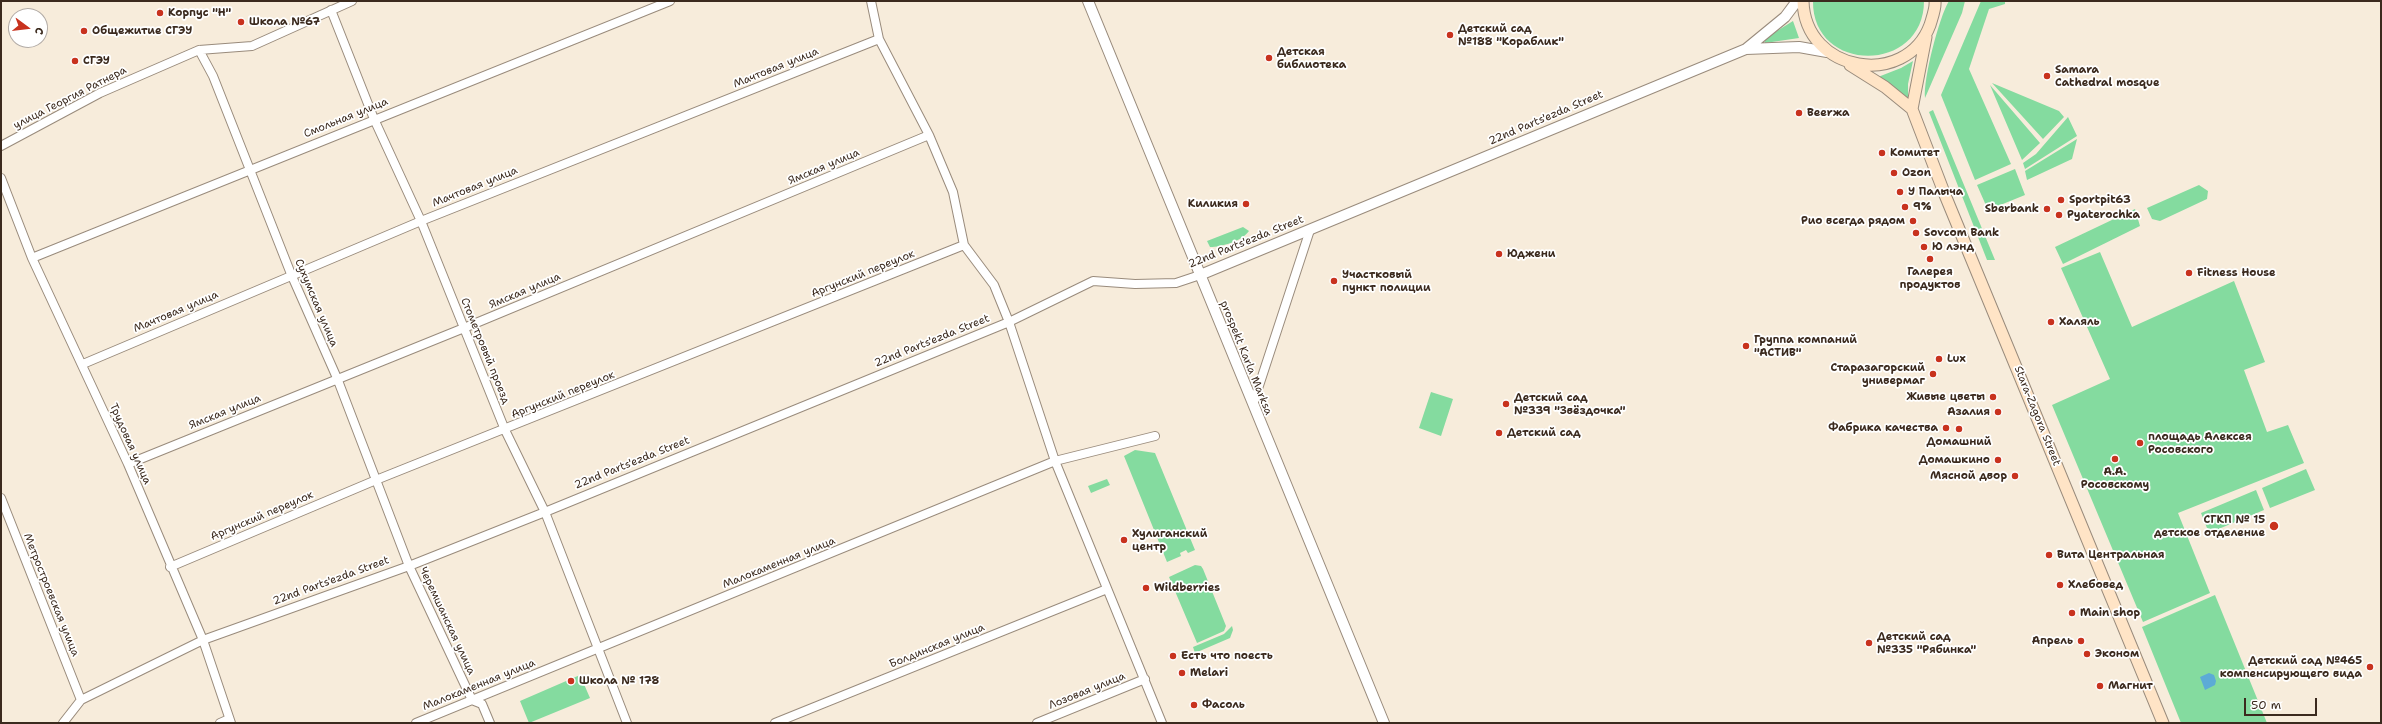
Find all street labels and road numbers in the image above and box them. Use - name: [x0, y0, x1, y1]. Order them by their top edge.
- street label: Мачтовая улица: [731, 45, 821, 91]
- street label: улица Георгия Ратнера: [11, 64, 129, 132]
- street label: 22nd Parts'ezda Street: [1487, 88, 1605, 148]
- street label: Смольная улица: [302, 95, 390, 141]
- street label: Ямская улица: [786, 146, 862, 188]
- street label: Мачтовая улица: [430, 164, 520, 210]
- street label: 22nd Parts'ezda Street: [1186, 213, 1306, 271]
- street label: Аргунский переулок: [809, 247, 917, 301]
- street label: Сухумская улица: [292, 257, 340, 349]
- street label: Ямская улица: [487, 270, 563, 312]
- street label: Мачтовая улица: [132, 288, 220, 336]
- street label: Стометровый проезд: [458, 296, 512, 406]
- street label: prospekt Karla Marksa: [1217, 299, 1275, 417]
- street label: 22nd Parts'ezda Street: [872, 312, 992, 370]
- street label: Stara-Zagora Street: [2011, 364, 2063, 468]
- street label: Аргунский переулок: [509, 368, 617, 422]
- street label: Ямская улица: [187, 392, 263, 432]
- street label: Трудовая улица: [106, 401, 154, 487]
- street label: 22nd Parts'ezda Street: [572, 434, 692, 492]
- street label: Аргунский переулок: [209, 488, 315, 544]
- street label: Метростроевская улица: [20, 532, 82, 658]
- street label: Малокаменная улица: [721, 534, 837, 592]
- street label: 22nd Parts'ezda Street: [271, 554, 391, 608]
- street label: Черемшанская улица: [416, 565, 478, 677]
- street label: Болдинская улица: [888, 621, 986, 671]
- street label: Малокаменная улица: [421, 656, 537, 714]
- street label: Лозовая улица: [1047, 670, 1127, 712]

